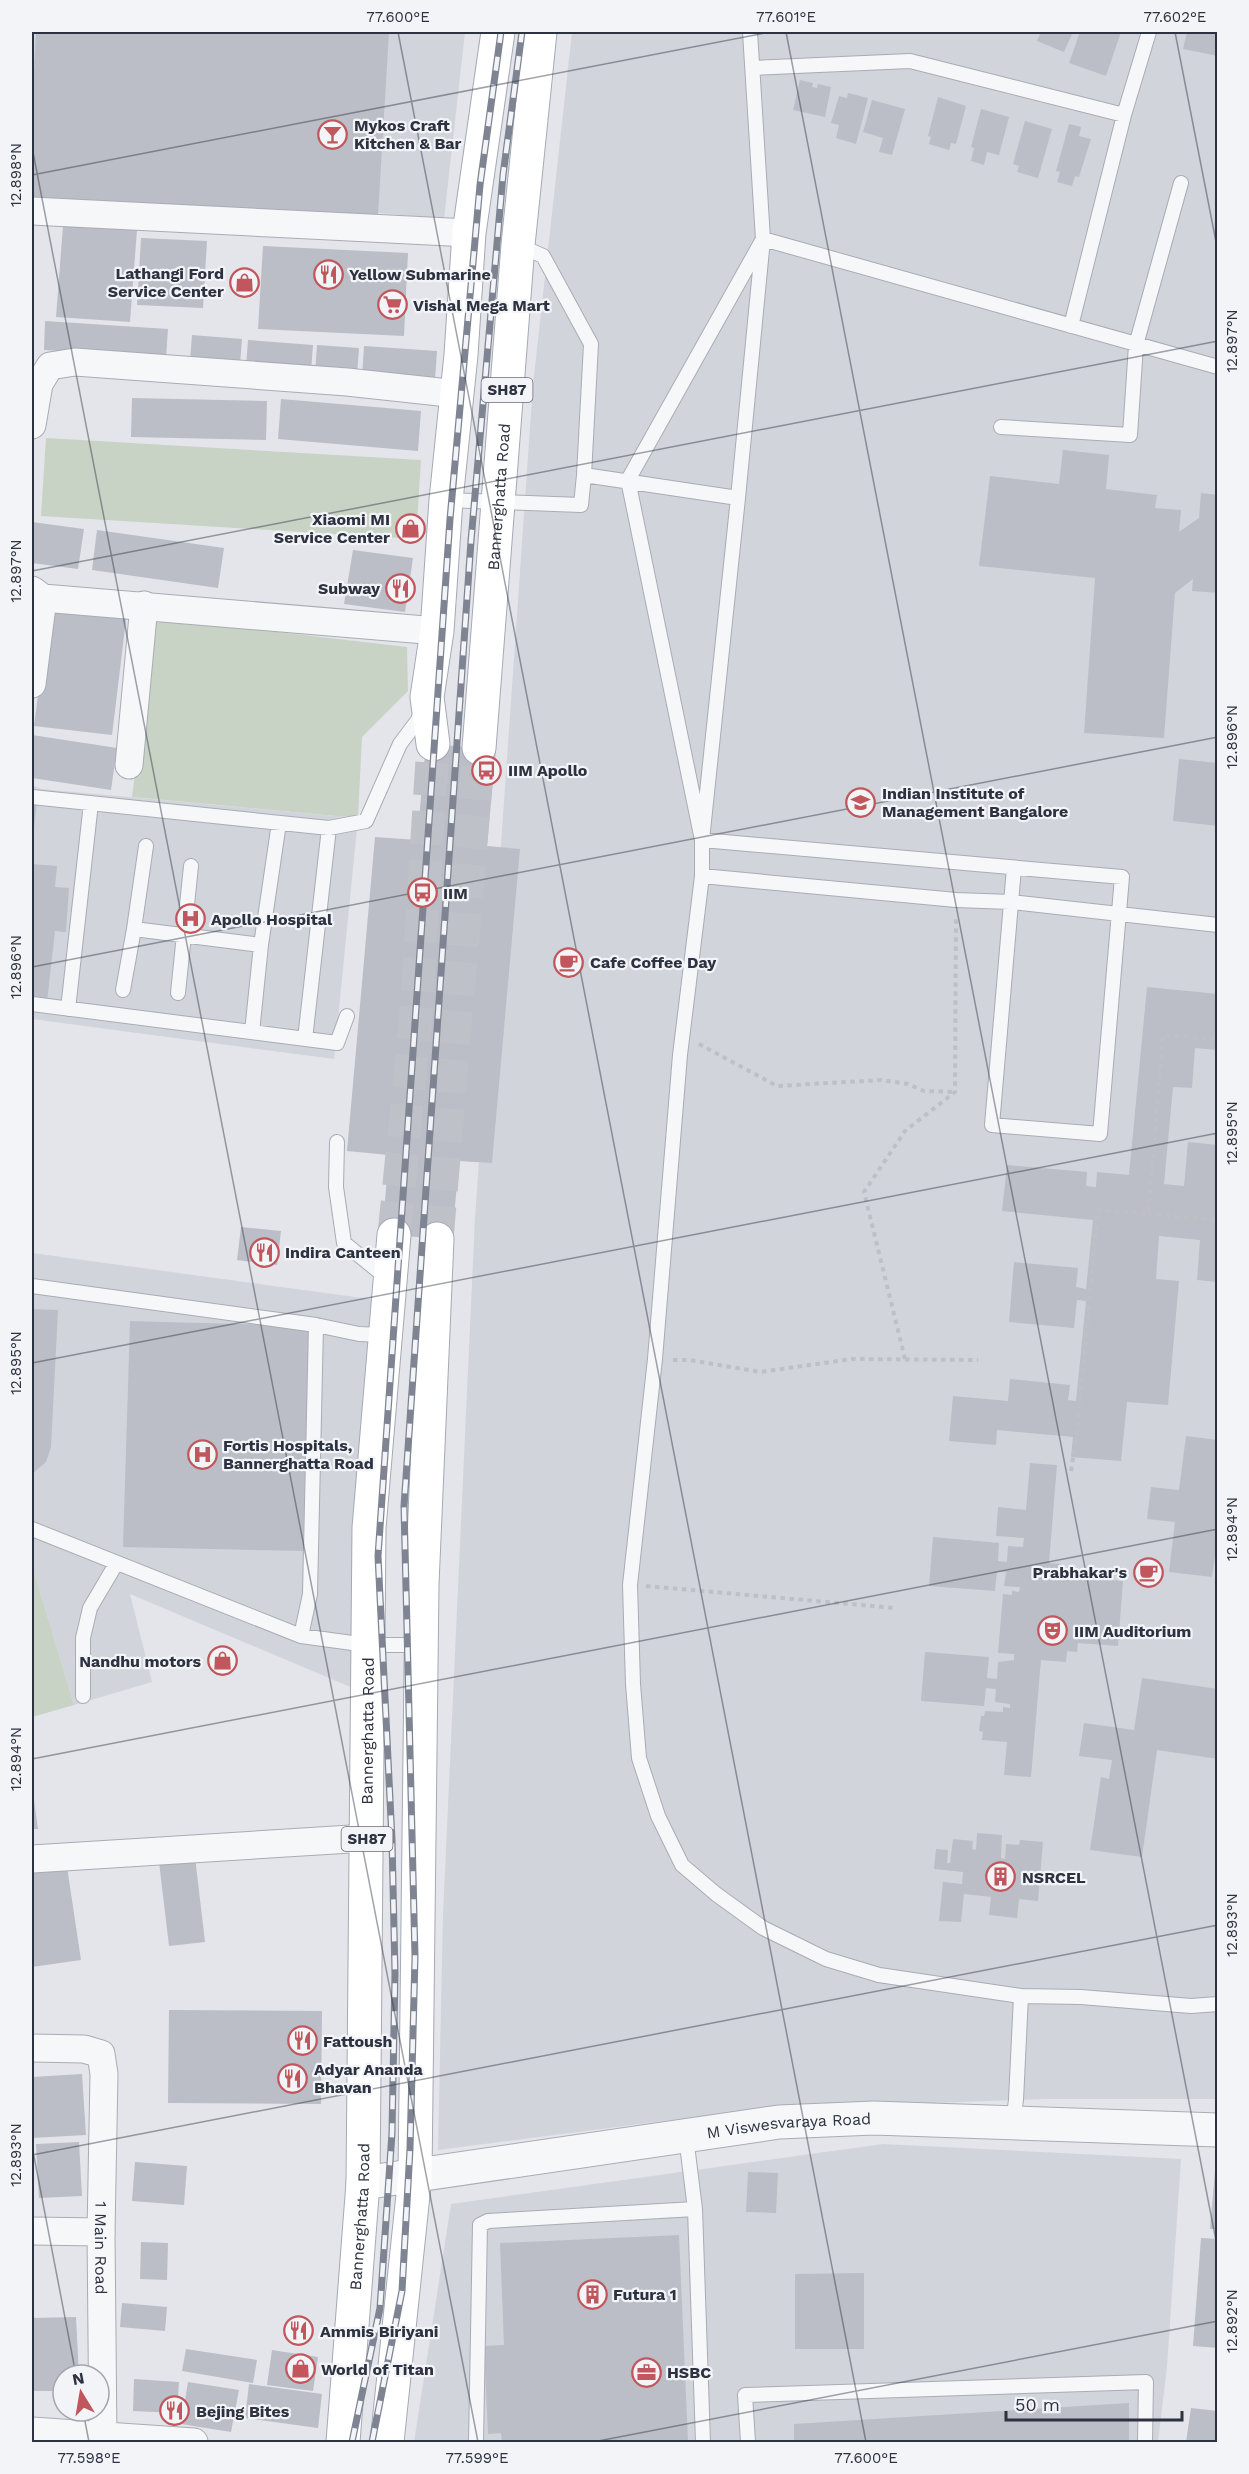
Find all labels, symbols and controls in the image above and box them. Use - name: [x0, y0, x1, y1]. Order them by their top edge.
- text: 77.600°E: [366, 8, 430, 26]
- text: 77.601°E: [756, 8, 816, 26]
- text: 77.602°E: [1144, 8, 1206, 26]
- place label: Mykos Craft Kitchen & Bar: [354, 116, 462, 153]
- bar icon: Mykos Craft Kitchen & Bar: [317, 118, 349, 150]
- text: 12.898°N: [7, 143, 25, 207]
- restaurant icon: Yellow Submarine: [312, 258, 344, 290]
- place label: Lathangi Ford Service Center: [108, 264, 224, 301]
- place label: Yellow Submarine: [349, 265, 491, 284]
- shop icon: Lathangi Ford Service Center: [229, 266, 261, 298]
- supermarket icon: Vishal Mega Mart: [376, 289, 408, 321]
- place label: Vishal Mega Mart: [413, 296, 550, 315]
- text: 12.897°N: [1223, 309, 1241, 373]
- road number: SH87: [482, 378, 532, 402]
- street label: Bannerghatta Road: [484, 423, 514, 571]
- place label: Xiaomi MI Service Center: [274, 510, 390, 547]
- shop icon: Xiaomi MI Service Center: [395, 512, 427, 544]
- text: 12.897°N: [7, 539, 25, 603]
- restaurant icon: Subway: [385, 572, 417, 604]
- place label: Subway: [318, 579, 381, 598]
- text: 12.896°N: [1223, 705, 1241, 769]
- bus stop icon: IIM Apollo: [471, 754, 503, 786]
- place label: IIM Apollo: [508, 761, 588, 780]
- place label: Indian Institute of Management Bangalore: [882, 784, 1068, 821]
- school or university icon: Indian Institute of Management Bangalore: [845, 786, 877, 818]
- bus stop icon: IIM: [406, 877, 438, 909]
- place label: IIM: [443, 884, 468, 903]
- hospital icon: Apollo Hospital: [174, 903, 206, 935]
- place label: Apollo Hospital: [211, 910, 333, 929]
- text: 12.896°N: [7, 935, 25, 999]
- cafe icon: Cafe Coffee Day: [553, 946, 585, 978]
- place label: Cafe Coffee Day: [590, 953, 717, 972]
- text: 12.895°N: [1223, 1101, 1241, 1165]
- restaurant icon: Indira Canteen: [248, 1236, 280, 1268]
- place label: Indira Canteen: [285, 1243, 401, 1262]
- text: 12.895°N: [7, 1331, 25, 1395]
- place label: Fortis Hospitals, Bannerghatta Road: [223, 1436, 374, 1473]
- hospital icon: Fortis Hospitals, Bannerghatta Road: [186, 1438, 218, 1470]
- text: 12.894°N: [1223, 1497, 1241, 1561]
- cafe icon: Prabhakar's: [1132, 1556, 1164, 1588]
- place label: Prabhakar's: [1033, 1563, 1127, 1582]
- theatre icon: IIM Auditorium: [1037, 1615, 1069, 1647]
- place label: IIM Auditorium: [1074, 1622, 1191, 1641]
- shop icon: Nandhu motors: [206, 1645, 238, 1677]
- place label: Nandhu motors: [79, 1652, 201, 1671]
- street label: Bannerghatta Road: [357, 1657, 378, 1805]
- text: 12.894°N: [7, 1727, 25, 1791]
- road number: SH87: [342, 1827, 392, 1851]
- building icon: NSRCEL: [985, 1861, 1017, 1893]
- place label: NSRCEL: [1022, 1868, 1086, 1887]
- text: 12.893°N: [1223, 1893, 1241, 1957]
- restaurant icon: Fattoush: [286, 2025, 318, 2057]
- place label: Fattoush: [323, 2032, 392, 2051]
- place label: Adyar Ananda Bhavan: [314, 2060, 424, 2097]
- restaurant icon: Adyar Ananda Bhavan: [277, 2062, 309, 2094]
- street label: M Viswesvaraya Road: [705, 2109, 871, 2142]
- text: 12.893°N: [7, 2123, 25, 2187]
- street label: Bannerghatta Road: [346, 2143, 373, 2291]
- street label: 1 Main Road: [91, 2201, 111, 2295]
- building icon: Futura 1: [576, 2278, 608, 2310]
- place label: Futura 1: [613, 2285, 677, 2304]
- text: 12.892°N: [1223, 2289, 1241, 2353]
- restaurant icon: Ammis Biriyani: [283, 2315, 315, 2347]
- place label: Ammis Biriyani: [320, 2322, 439, 2341]
- shop icon: World of Titan: [284, 2353, 316, 2385]
- office icon: HSBC: [630, 2356, 662, 2388]
- place label: World of Titan: [321, 2360, 434, 2379]
- north arrow: [51, 2363, 111, 2423]
- place label: HSBC: [667, 2363, 711, 2382]
- text: N: [71, 2368, 86, 2389]
- scale bar: [1006, 2384, 1182, 2422]
- text: 50 m: [1015, 2394, 1060, 2415]
- restaurant icon: Bejing Bites: [159, 2395, 191, 2427]
- place label: Bejing Bites: [196, 2402, 290, 2421]
- text: 77.598°E: [57, 2449, 121, 2467]
- text: 77.599°E: [445, 2449, 509, 2467]
- text: 77.600°E: [834, 2449, 898, 2467]

